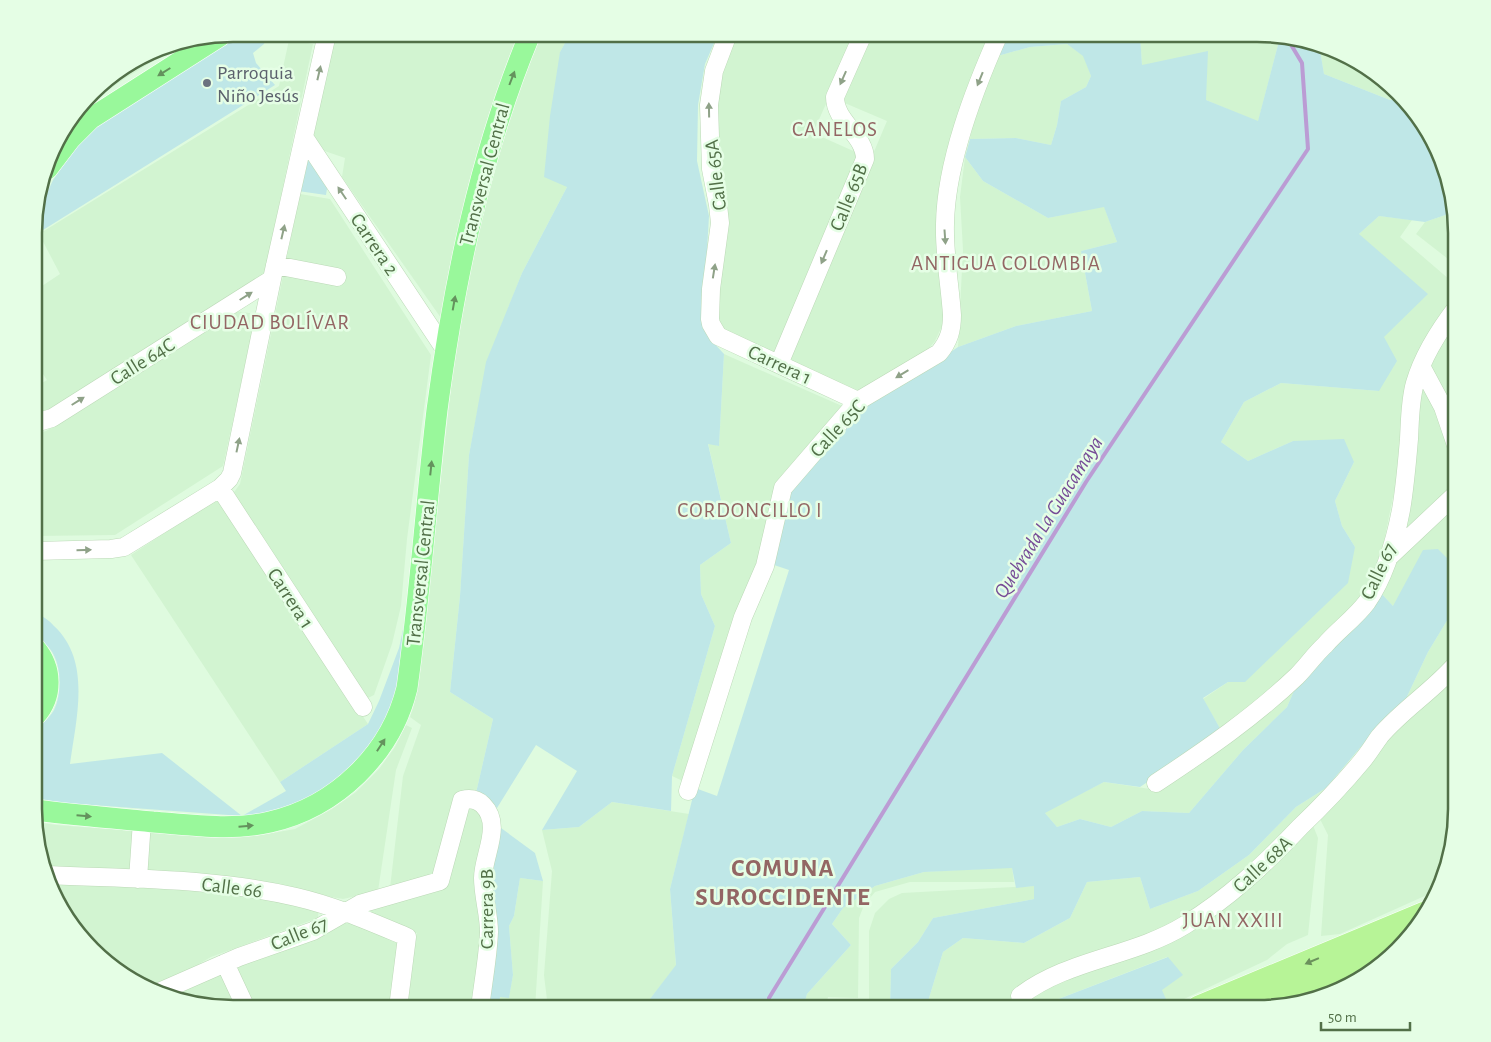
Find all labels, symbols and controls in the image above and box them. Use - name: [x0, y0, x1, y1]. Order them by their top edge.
- place label: Parroquia Niño Jesús: [217, 63, 299, 106]
- one-way arrow: [315, 66, 323, 81]
- one-way arrow: [157, 67, 170, 76]
- one-way arrow: [508, 70, 516, 85]
- one-way arrow: [839, 71, 848, 86]
- one-way arrow: [975, 72, 983, 86]
- marker: Parroquia Niño Jesús: [201, 77, 213, 89]
- street label: Transversal Central: [456, 101, 514, 248]
- one-way arrow: [705, 101, 713, 117]
- district label: CANELOS: [792, 119, 878, 140]
- street label: Calle 65A: [702, 138, 730, 212]
- street label: Calle 65B: [826, 161, 871, 234]
- one-way arrow: [337, 187, 346, 200]
- street label: Carrera 2: [346, 210, 402, 279]
- one-way arrow: [279, 224, 287, 239]
- one-way arrow: [942, 229, 950, 245]
- one-way arrow: [819, 250, 827, 264]
- district label: ANTIGUA COLOMBIA: [911, 253, 1101, 274]
- one-way arrow: [710, 263, 718, 279]
- one-way arrow: [239, 291, 252, 301]
- one-way arrow: [451, 294, 459, 310]
- district label: CIUDAD BOLÍVAR: [190, 310, 350, 333]
- street label: Calle 64C: [107, 334, 178, 389]
- street label: Carrera 1: [745, 342, 814, 388]
- one-way arrow: [896, 370, 909, 379]
- street label: Calle 65C: [806, 396, 869, 461]
- one-way arrow: [72, 397, 85, 406]
- water label: Quebrada La Guacamaya: [990, 433, 1107, 602]
- one-way arrow: [234, 437, 242, 452]
- one-way arrow: [427, 460, 435, 476]
- street label: Transversal Central: [403, 499, 439, 647]
- district label: CORDONCILLO I: [677, 500, 823, 521]
- street label: Calle 67: [1357, 540, 1401, 603]
- one-way arrow: [76, 545, 92, 553]
- street label: Carrera 1: [263, 565, 317, 632]
- one-way arrow: [376, 739, 385, 752]
- one-way arrow: [76, 812, 92, 820]
- one-way arrow: [238, 821, 254, 829]
- street label: Calle 68A: [1229, 832, 1296, 897]
- district label: COMUNA SUROCCIDENTE: [695, 856, 871, 910]
- street label: Carrera 9B: [477, 869, 497, 949]
- street label: Calle 66: [200, 874, 263, 902]
- district label: JUAN XXIII: [1182, 910, 1284, 931]
- street label: Calle 67: [268, 913, 331, 954]
- one-way arrow: [1305, 957, 1319, 965]
- scale bar: [1321, 1000, 1410, 1032]
- text: 50 m: [1328, 1010, 1357, 1025]

